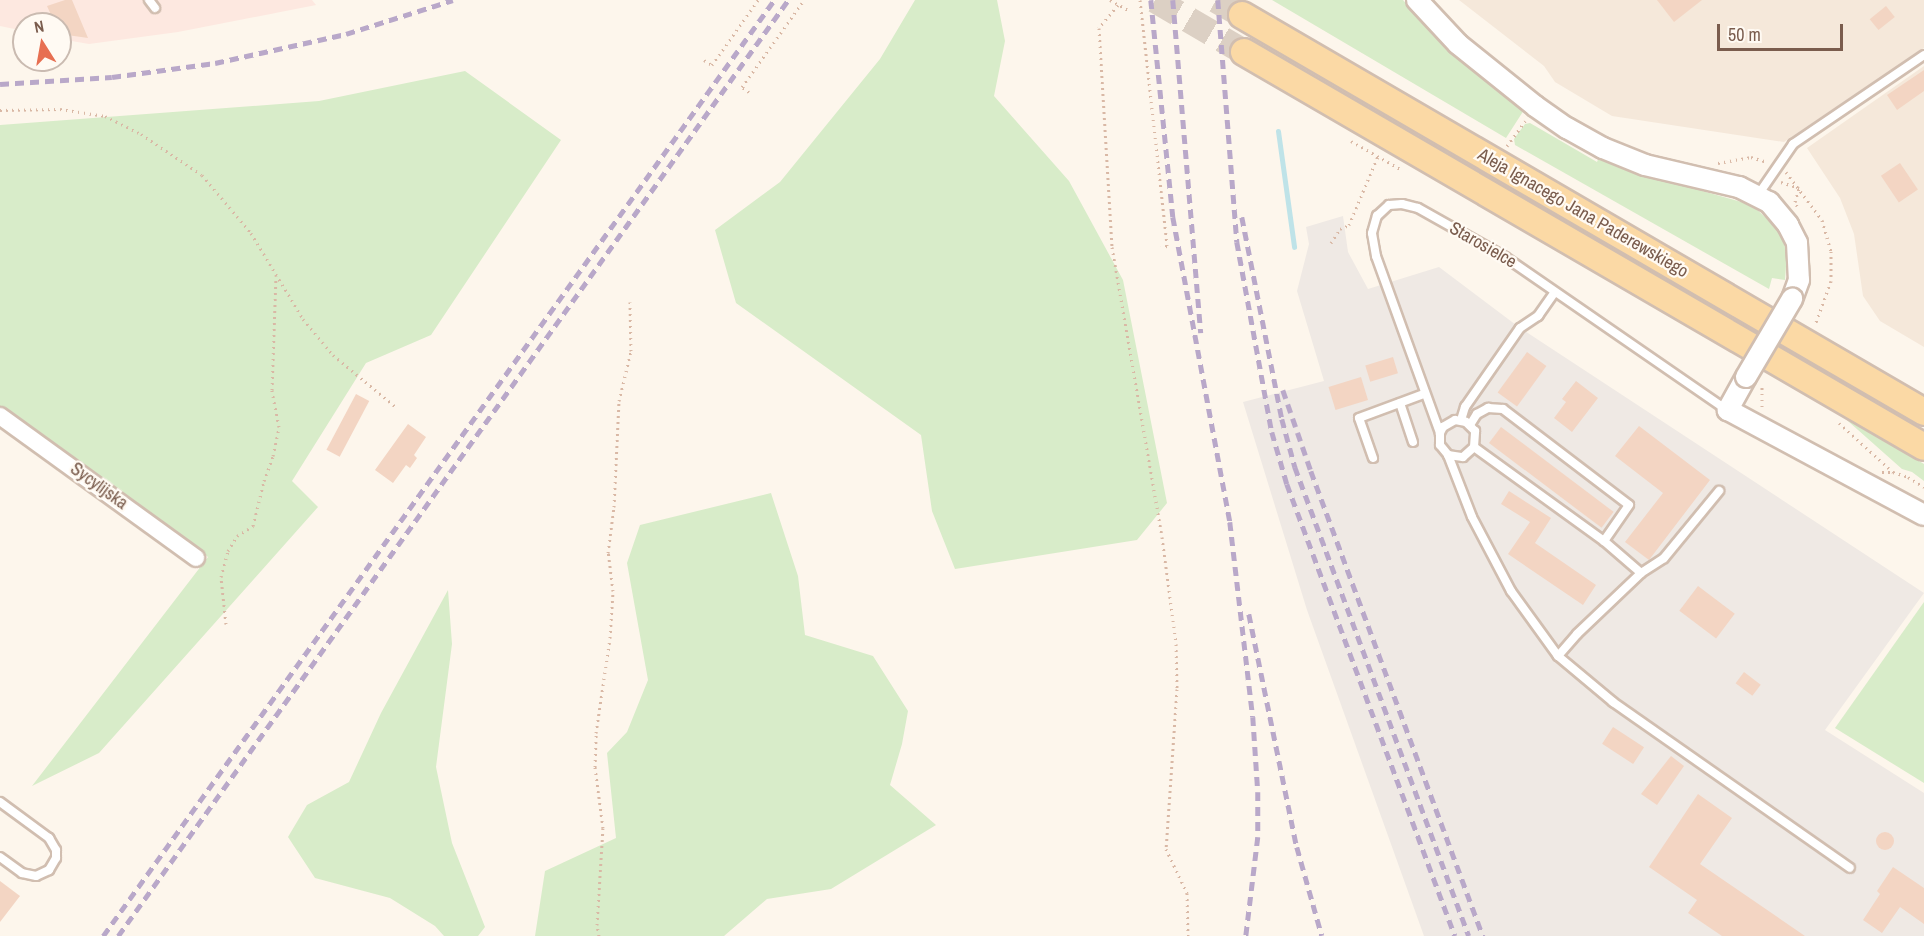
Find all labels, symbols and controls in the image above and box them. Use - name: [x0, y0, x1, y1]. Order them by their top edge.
- north arrow: [12, 12, 72, 72]
- scale bar: [1720, 12, 1846, 50]
- text: N: [32, 15, 46, 38]
- text: 50 m: [1728, 22, 1761, 47]
- street label: Aleja Ignacego Jana Paderewskiego: [1474, 144, 1692, 282]
- street label: Starosielce: [1446, 217, 1520, 273]
- street label: Sycylijska: [66, 458, 132, 514]

